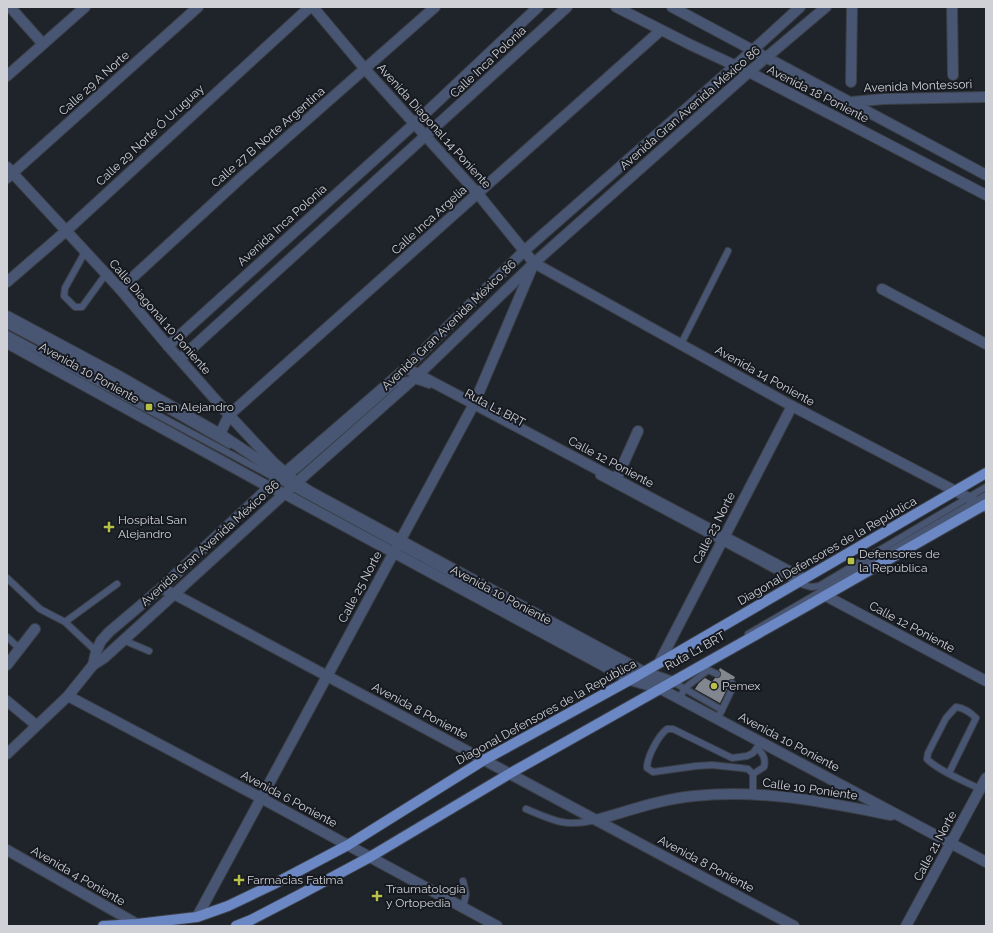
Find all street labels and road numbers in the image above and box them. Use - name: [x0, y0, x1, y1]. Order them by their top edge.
- street label: Calle Inca Polonia: [447, 23, 529, 101]
- street label: Avenida Gran Avenida México 86: [617, 43, 763, 173]
- street label: Calle 29 A Norte: [56, 48, 132, 118]
- street label: Avenida Diagonal 14 Poniente: [374, 61, 494, 191]
- street label: Avenida 18 Poniente: [765, 62, 871, 126]
- street label: Avenida Montessori: [863, 77, 973, 95]
- street label: Calle 29 Norte Ó Uruguay: [93, 81, 207, 189]
- street label: Calle 27 B Norte Argentina: [208, 84, 328, 190]
- street label: Avenida Inca Polonia: [235, 181, 329, 269]
- street label: Calle Inca Argelia: [389, 183, 469, 257]
- street label: Calle Diagonal 10 Poniente: [106, 257, 214, 377]
- street label: Avenida Gran Avenida México 86: [379, 257, 519, 393]
- street label: Avenida 10 Poniente: [37, 340, 141, 406]
- street label: Avenida 14 Poniente: [713, 343, 817, 409]
- street label: Ruta L1 BRT: [462, 386, 528, 430]
- street label: Calle 12 Poniente: [566, 434, 656, 490]
- street label: Avenida Gran Avenida México 86: [138, 477, 282, 609]
- street label: Calle 23 Norte: [690, 490, 738, 566]
- street label: Diagonal Defensores de la República: [735, 494, 919, 608]
- street label: Calle 25 Norte: [335, 549, 385, 625]
- street label: Avenida 10 Poniente: [448, 562, 554, 628]
- street label: Calle 12 Poniente: [867, 599, 957, 655]
- street label: Ruta L1 BRT: [662, 628, 728, 673]
- street label: Diagonal Defensores de la República: [453, 656, 639, 768]
- street label: Avenida 8 Poniente: [370, 680, 470, 742]
- street label: Avenida 10 Poniente: [736, 709, 842, 775]
- street label: Avenida 6 Poniente: [238, 768, 340, 830]
- street label: Calle 10 Poniente: [762, 775, 858, 803]
- street label: Calle 21 Norte: [911, 809, 959, 883]
- street label: Avenida 8 Poniente: [656, 833, 756, 895]
- street label: Avenida 4 Poniente: [28, 843, 128, 909]

